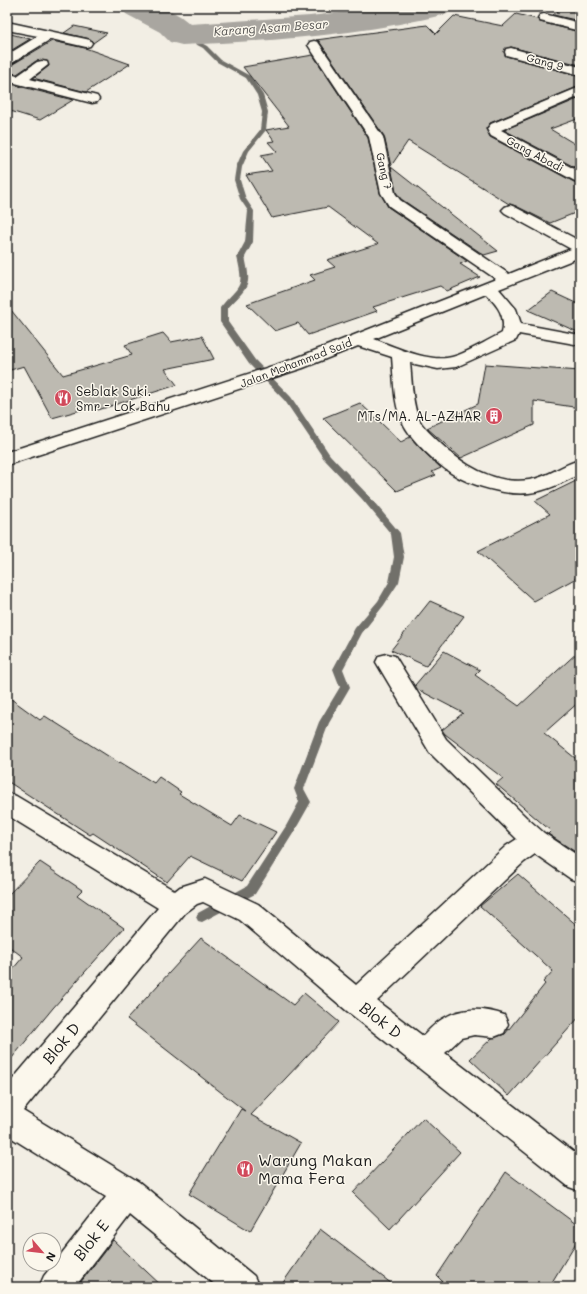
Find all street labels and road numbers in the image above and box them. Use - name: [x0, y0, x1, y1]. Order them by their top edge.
- street label: Gang 9: [525, 49, 566, 74]
- street label: Gang Abadi: [504, 132, 566, 175]
- street label: Gang 7: [373, 151, 396, 191]
- street label: Jalan Mohammad Said: [238, 334, 354, 391]
- street label: Blok D: [356, 997, 407, 1043]
- street label: Blok D: [37, 1018, 84, 1068]
- street label: Blok E: [68, 1215, 113, 1264]

